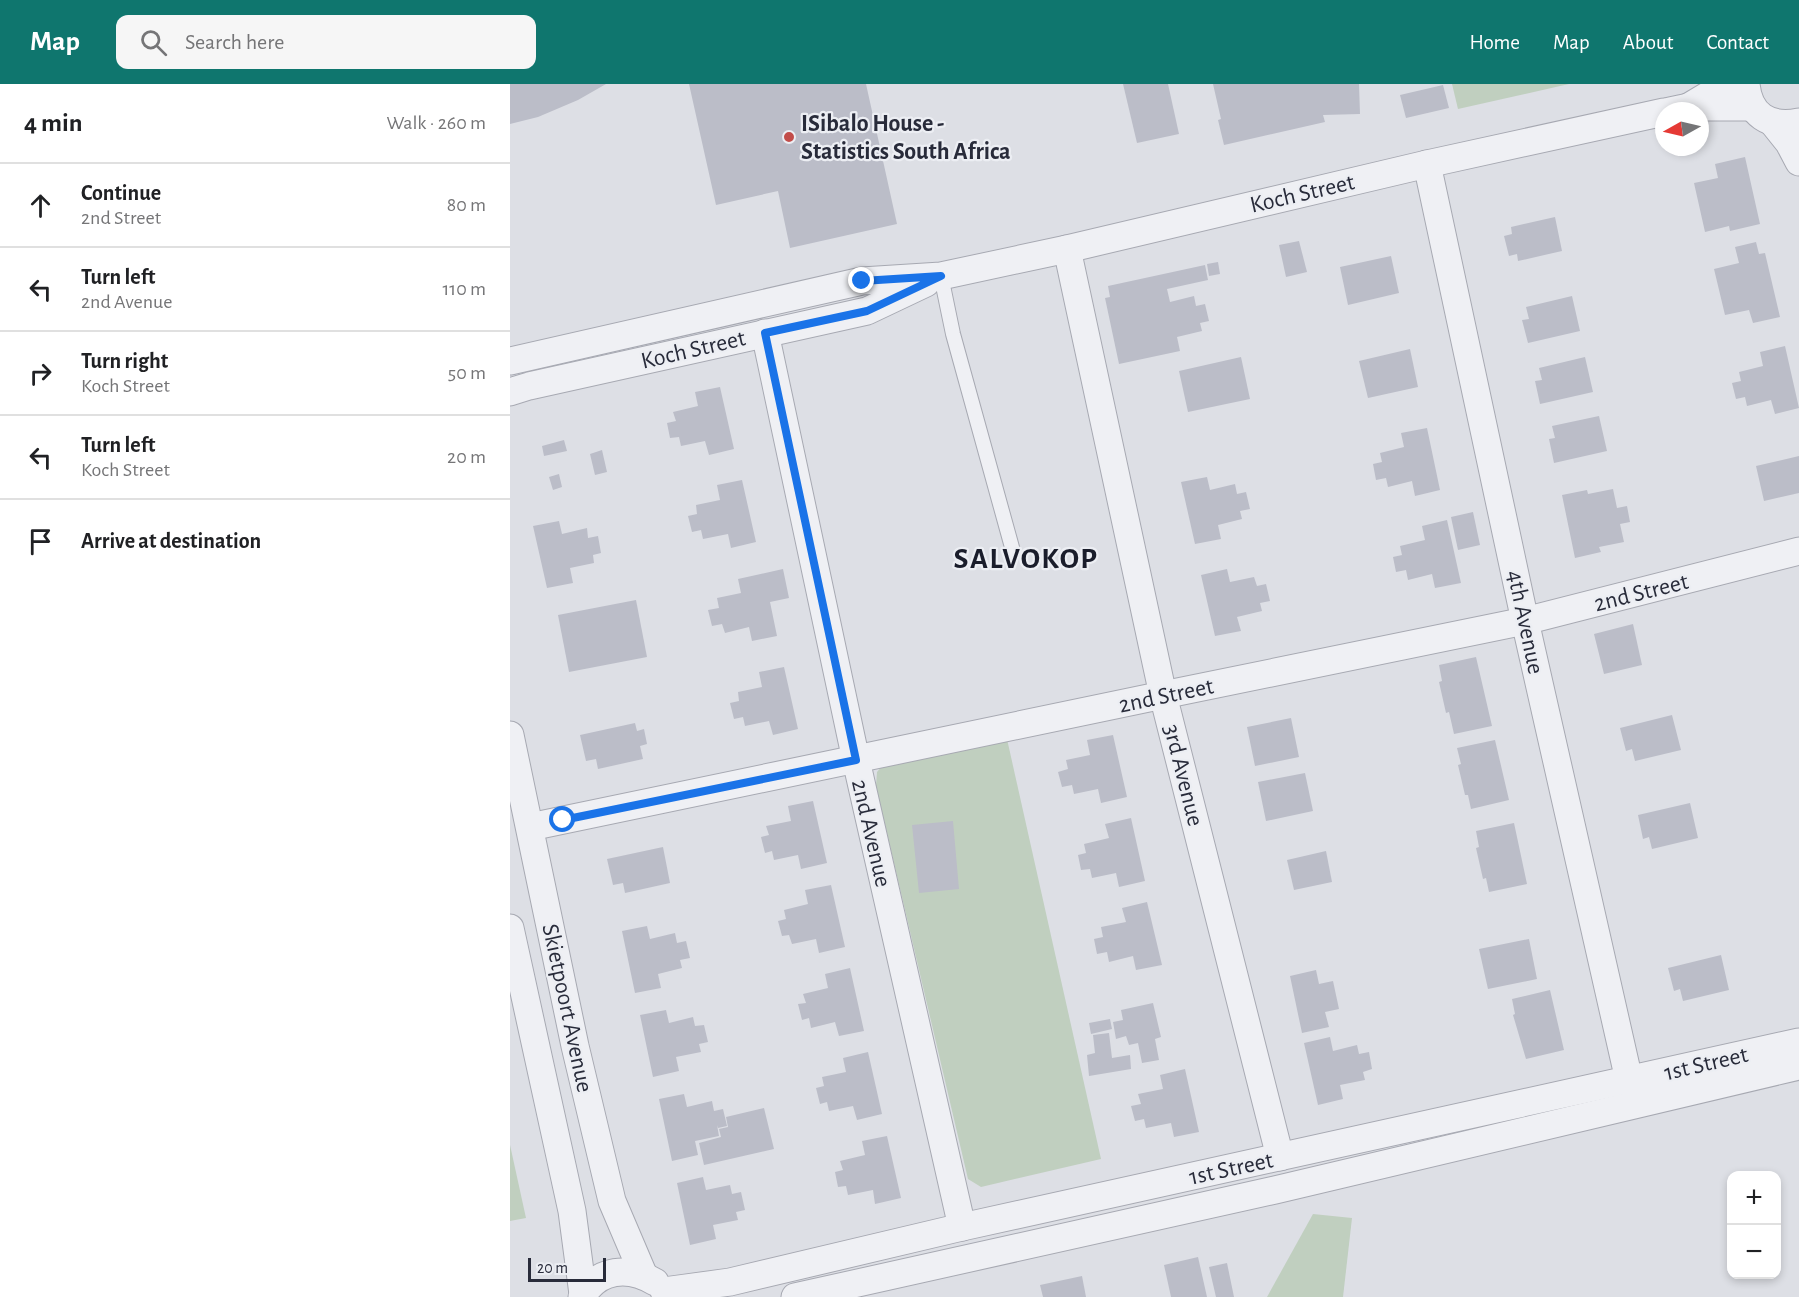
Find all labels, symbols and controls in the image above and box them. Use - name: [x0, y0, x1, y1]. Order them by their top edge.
- search box: [116, 15, 536, 69]
- icon: search: [137, 26, 170, 59]
- text: Map: [30, 28, 80, 56]
- text: Search here: [185, 31, 284, 53]
- text: Home: [1469, 32, 1520, 53]
- text: Map: [1553, 32, 1590, 53]
- text: About: [1623, 32, 1673, 53]
- text: Contact: [1706, 32, 1769, 53]
- north arrow: [1655, 102, 1709, 156]
- text: 4 min: [24, 110, 83, 136]
- place label: ISibalo House - Statistics South Africa: [801, 112, 1011, 164]
- text: Walk · 260 m: [386, 113, 486, 133]
- marker: ISibalo House - Statistics South Africa: [782, 130, 796, 144]
- street label: Koch Street: [1248, 170, 1357, 218]
- text: Continue: [81, 182, 161, 204]
- icon: ahead: [24, 189, 57, 222]
- text: 80 m: [447, 195, 486, 215]
- text: 2nd Street: [81, 208, 161, 228]
- text: Turn left: [81, 266, 155, 288]
- route end: [848, 267, 874, 293]
- icon: left: [24, 273, 57, 306]
- text: 110 m: [442, 279, 486, 299]
- text: 2nd Avenue: [81, 292, 172, 312]
- street label: Koch Street: [639, 326, 748, 374]
- text: Turn right: [81, 350, 168, 372]
- icon: right: [24, 357, 57, 390]
- text: 50 m: [448, 363, 486, 383]
- text: Koch Street: [81, 376, 170, 396]
- text: Turn left: [81, 434, 155, 456]
- icon: left: [24, 441, 57, 474]
- text: 20 m: [447, 447, 486, 467]
- text: Koch Street: [81, 460, 170, 480]
- icon: arrive: [24, 525, 57, 558]
- text: Arrive at destination: [81, 530, 261, 552]
- district label: SALVOKOP: [954, 544, 1098, 574]
- street label: 4th Avenue: [1502, 568, 1548, 676]
- street label: 2nd Street: [1592, 570, 1691, 616]
- street label: 2nd Street: [1117, 674, 1216, 718]
- street label: 3rd Avenue: [1159, 722, 1207, 829]
- street label: 2nd Avenue: [847, 777, 895, 889]
- route start: [549, 806, 575, 832]
- street label: Skietpoort Avenue: [537, 922, 597, 1095]
- street label: 1st Street: [1662, 1043, 1751, 1085]
- street label: 1st Street: [1187, 1148, 1276, 1190]
- map controls: [1727, 1171, 1781, 1279]
- button: +: [1727, 1171, 1781, 1225]
- button: −: [1727, 1225, 1781, 1279]
- scale bar: [528, 1255, 606, 1282]
- text: 20 m: [537, 1260, 568, 1276]

